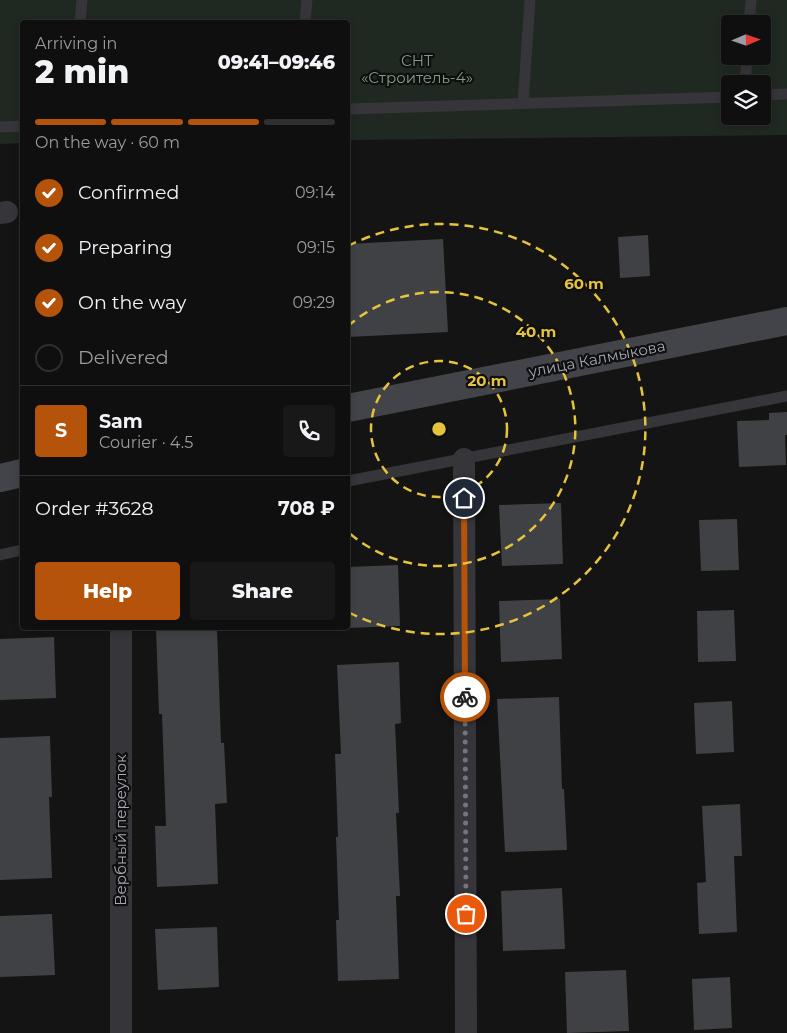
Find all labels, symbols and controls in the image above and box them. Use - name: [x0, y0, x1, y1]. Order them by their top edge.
- north arrow: [721, 15, 771, 65]
- map controls: [721, 15, 771, 125]
- text: Arriving in: [35, 34, 117, 53]
- text: 09:41–09:46: [218, 51, 335, 74]
- park label: СНТ «Строитель-4»: [361, 51, 473, 87]
- text: 2 min: [35, 52, 129, 91]
- button: layers: [721, 75, 771, 125]
- text: On the way · 60 m: [35, 133, 180, 152]
- icon: check: [35, 179, 63, 207]
- text: Confirmed: [78, 181, 179, 204]
- text: 09:14: [295, 183, 335, 202]
- icon: check: [35, 234, 63, 262]
- text: Preparing: [78, 236, 173, 259]
- text: 09:15: [296, 238, 335, 257]
- text: 60 m: [564, 274, 604, 293]
- icon: check: [35, 289, 63, 317]
- text: On the way: [78, 291, 186, 314]
- text: 09:29: [292, 293, 335, 312]
- text: 40 m: [516, 322, 556, 341]
- street label: улица Калмыкова: [526, 336, 667, 381]
- text: Delivered: [78, 346, 169, 369]
- text: 20 m: [467, 371, 507, 390]
- button: phone: [283, 405, 335, 457]
- text: Sam: [99, 410, 143, 433]
- text: S: [55, 419, 67, 442]
- centre of rings: [430, 420, 448, 438]
- text: Courier · 4.5: [99, 433, 193, 452]
- pin: [443, 477, 485, 519]
- icon: home: [450, 484, 478, 512]
- text: Order #3628: [35, 497, 154, 520]
- text: 708 ₽: [278, 497, 335, 520]
- button: Help: [35, 562, 180, 620]
- button: Share: [190, 562, 335, 620]
- courier: [440, 672, 490, 722]
- icon: bike: [451, 683, 479, 711]
- street label: Вербный переулок: [111, 754, 130, 906]
- pin: [445, 893, 487, 935]
- icon: bag: [452, 900, 480, 928]

